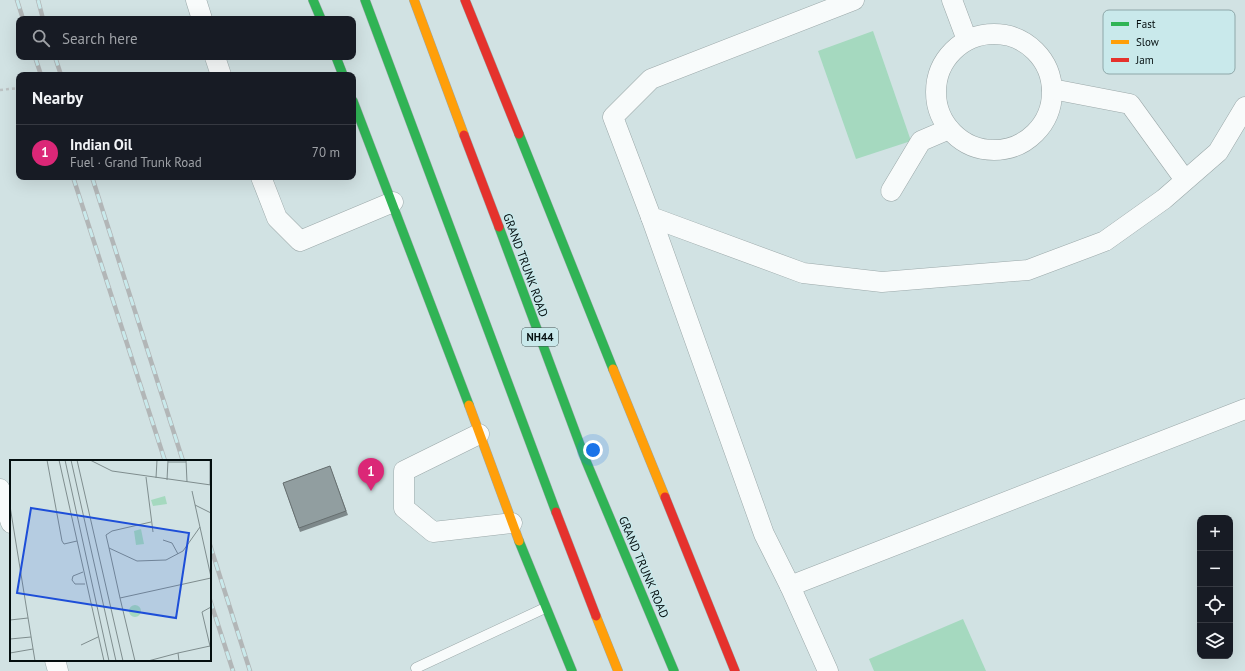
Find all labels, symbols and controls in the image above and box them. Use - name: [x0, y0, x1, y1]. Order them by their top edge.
- legend: [1103, 10, 1235, 74]
- search box: [16, 16, 356, 60]
- text: Fast: [1136, 17, 1156, 31]
- icon: search: [30, 27, 52, 49]
- text: Search here: [62, 29, 138, 48]
- text: Slow: [1136, 35, 1159, 49]
- text: Jam: [1135, 53, 1154, 67]
- text: Nearby: [32, 87, 83, 109]
- text: Indian Oil: [70, 135, 132, 154]
- text: 1: [41, 144, 49, 161]
- text: 70 m: [312, 144, 340, 161]
- text: Fuel · Grand Trunk Road: [70, 154, 202, 171]
- street label: GRAND TRUNK ROAD: [500, 211, 552, 319]
- road number: NH44: [522, 328, 558, 346]
- your location: [583, 440, 603, 460]
- pin: 1: [358, 458, 384, 491]
- inset map: [10, 460, 211, 661]
- street label: GRAND TRUNK ROAD: [616, 514, 672, 620]
- map controls: [1197, 515, 1233, 659]
- button: +: [1197, 515, 1233, 551]
- button: −: [1197, 551, 1233, 587]
- button: locate: [1197, 587, 1233, 623]
- button: layers: [1197, 623, 1233, 659]

